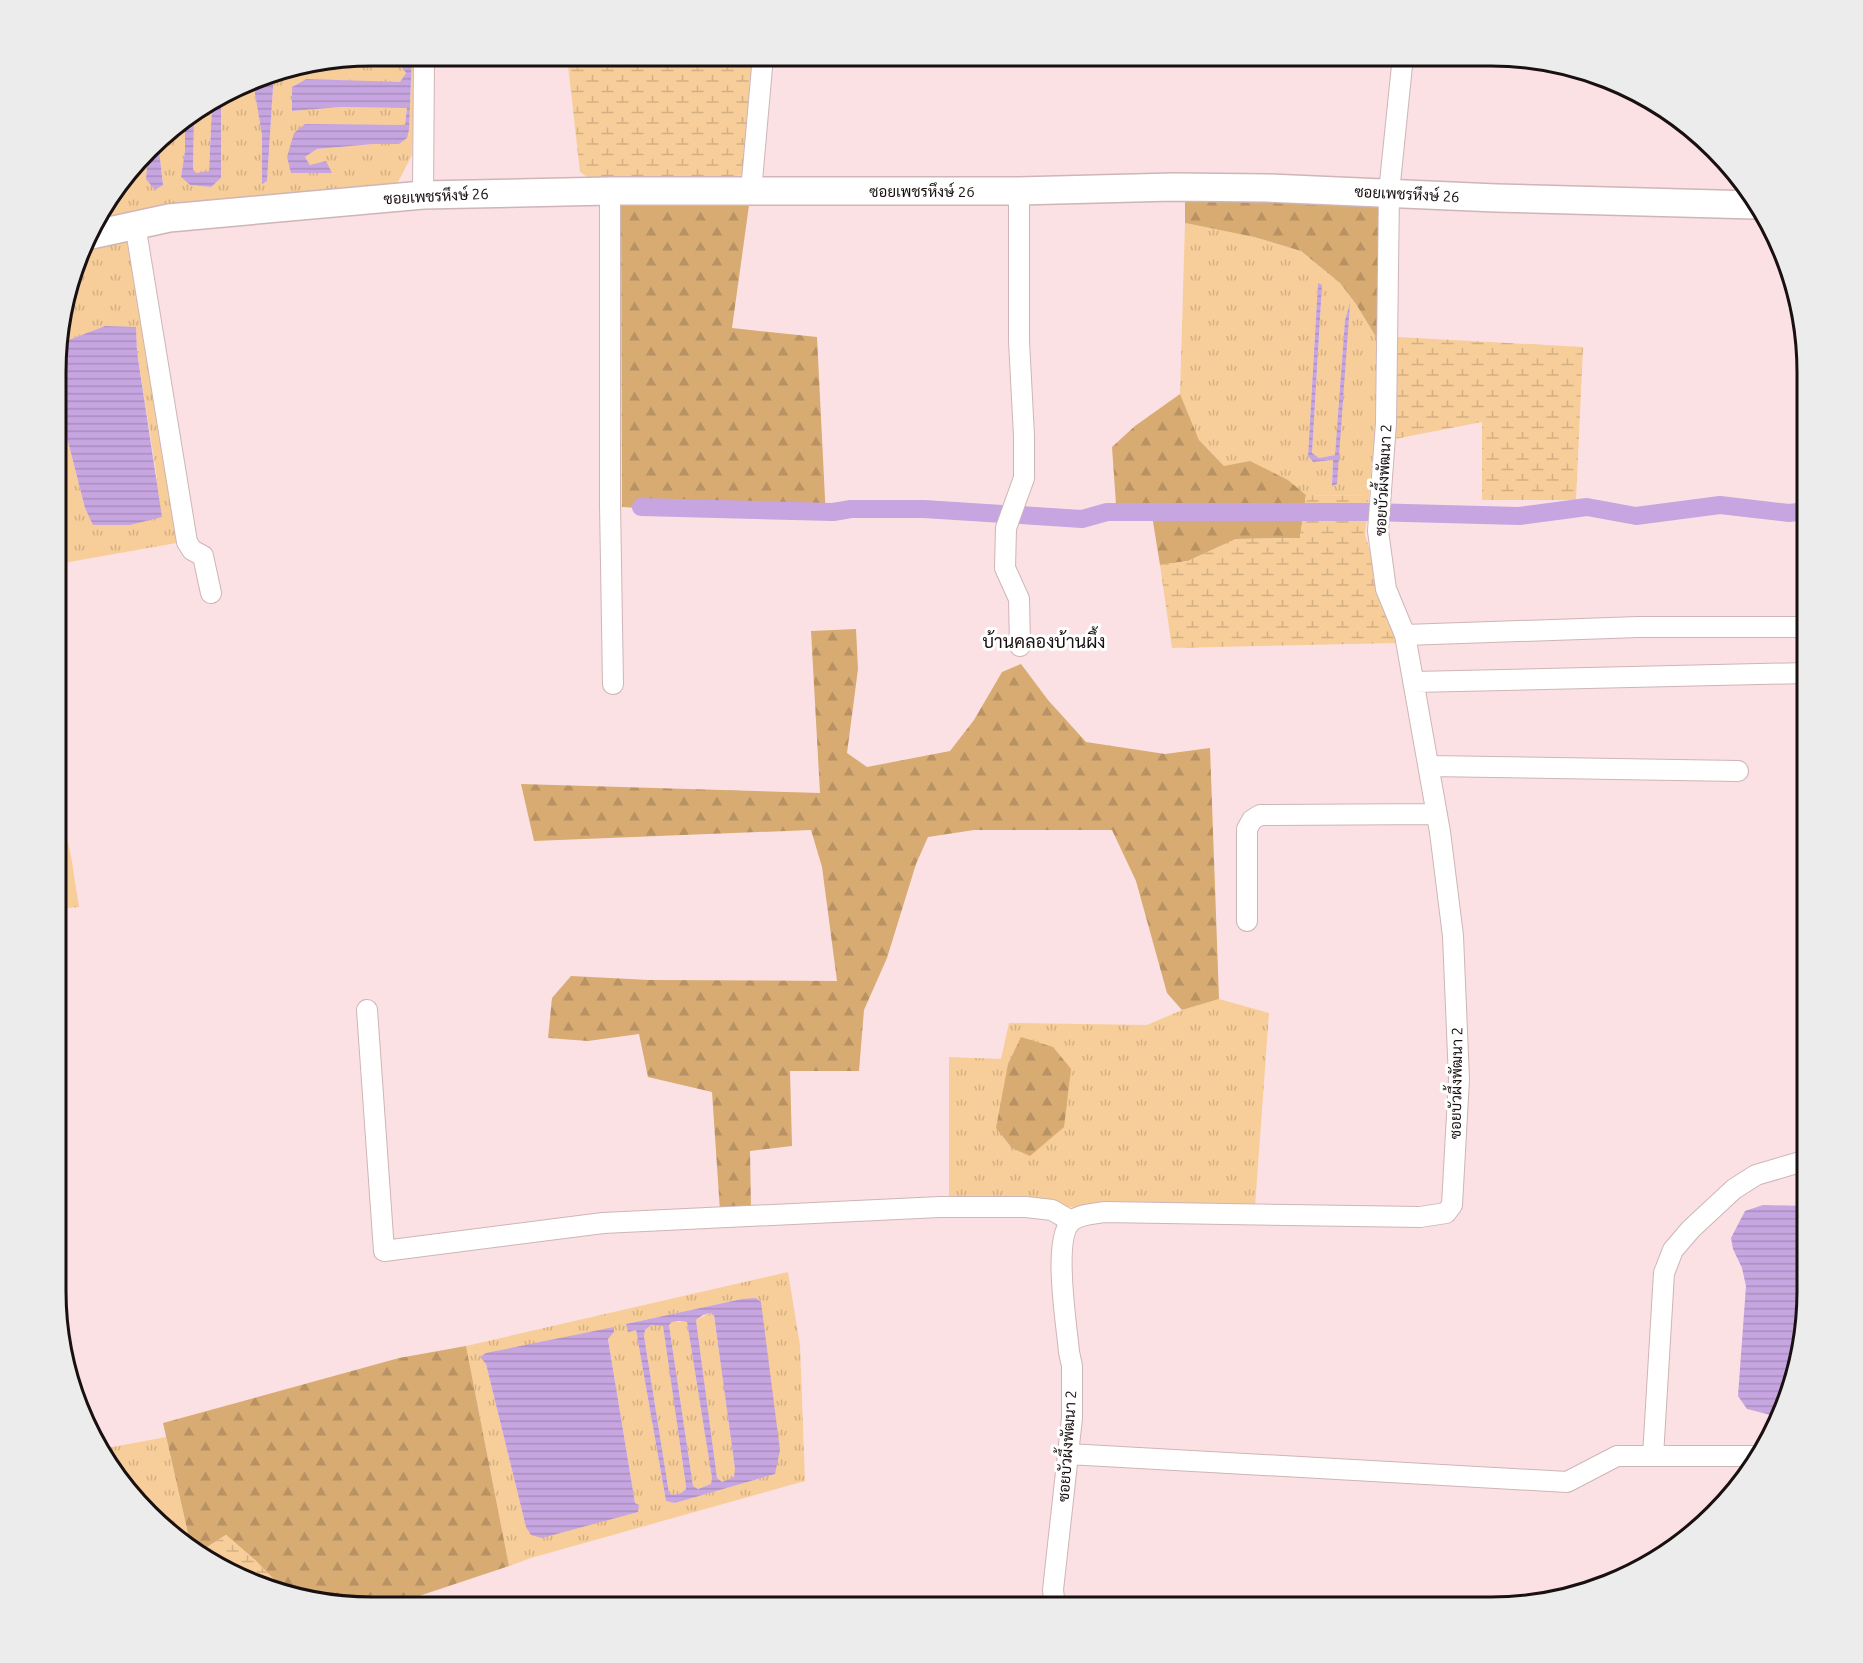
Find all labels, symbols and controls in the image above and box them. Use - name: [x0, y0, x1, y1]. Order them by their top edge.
- street label: ซอยเพชรหึงษ์ 26: [869, 182, 975, 200]
- street label: ซอยเพชรหึงษ์ 26: [1354, 182, 1460, 205]
- street label: ซอยเพชรหึงษ์ 26: [383, 184, 489, 207]
- street label: ซอยบัวผึ้งพัฒนา 2: [1366, 423, 1394, 536]
- district label: บ้านคลองบ้านผึ้ง: [982, 626, 1106, 651]
- street label: ซอยบัวผึ้งพัฒนา 2: [1441, 1027, 1465, 1139]
- street label: ซอยบัวผึ้งพัฒนา 2: [1049, 1389, 1079, 1503]

